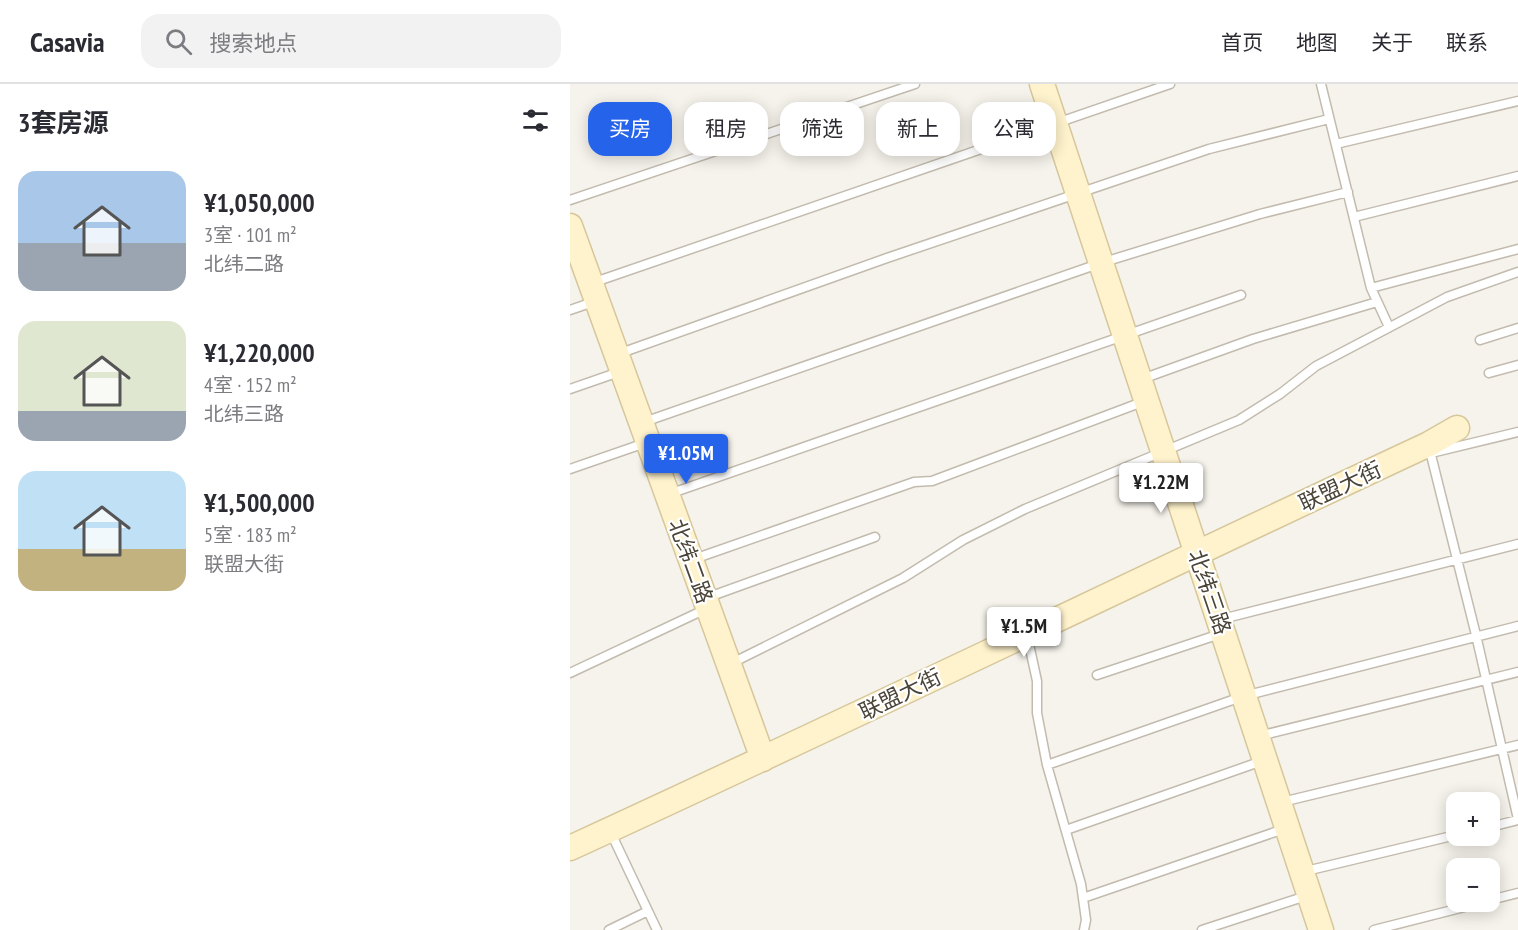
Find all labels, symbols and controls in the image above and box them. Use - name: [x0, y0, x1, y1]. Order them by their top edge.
- search box: [141, 14, 561, 68]
- text: Casavia: [30, 23, 105, 60]
- icon: search: [162, 25, 195, 58]
- text: 搜索地点: [210, 29, 298, 57]
- text: 首页: [1221, 29, 1263, 56]
- text: 地图: [1296, 29, 1338, 56]
- text: 关于: [1371, 29, 1413, 56]
- text: 联系: [1446, 29, 1488, 56]
- chip: 买房: [588, 102, 672, 156]
- chip: 租房: [684, 102, 768, 156]
- chip: 筛选: [780, 102, 864, 156]
- chip: 新上: [876, 102, 960, 156]
- chip: 公寓: [972, 102, 1056, 156]
- icon: filters: [519, 104, 552, 137]
- text: 3套房源: [18, 106, 108, 139]
- text: ¥1,050,000: [204, 186, 315, 219]
- icon: home: [66, 195, 138, 267]
- text: 3室 · 101 m²: [204, 222, 297, 248]
- text: 北纬二路: [204, 251, 284, 277]
- text: ¥1,220,000: [204, 336, 315, 369]
- icon: home: [66, 345, 138, 417]
- text: 4室 · 152 m²: [204, 372, 297, 398]
- text: 北纬三路: [204, 401, 284, 427]
- pin: ¥1.05M: [637, 434, 735, 485]
- text: ¥1.05M: [658, 440, 714, 466]
- street label: 联盟大街: [1294, 455, 1386, 517]
- pin: ¥1.22M: [1112, 463, 1210, 514]
- text: ¥1.22M: [1133, 469, 1189, 495]
- text: ¥1,500,000: [204, 486, 315, 519]
- icon: home: [66, 495, 138, 567]
- street label: 北纬二路: [663, 515, 719, 607]
- text: 5室 · 183 m²: [204, 522, 297, 548]
- street label: 北纬三路: [1182, 546, 1238, 638]
- text: 联盟大街: [204, 551, 284, 577]
- pin: ¥1.5M: [982, 607, 1066, 658]
- text: ¥1.5M: [1001, 613, 1047, 639]
- street label: 联盟大街: [854, 662, 946, 726]
- map controls: [1446, 792, 1500, 912]
- button: +: [1446, 792, 1500, 846]
- button: −: [1446, 858, 1500, 912]

